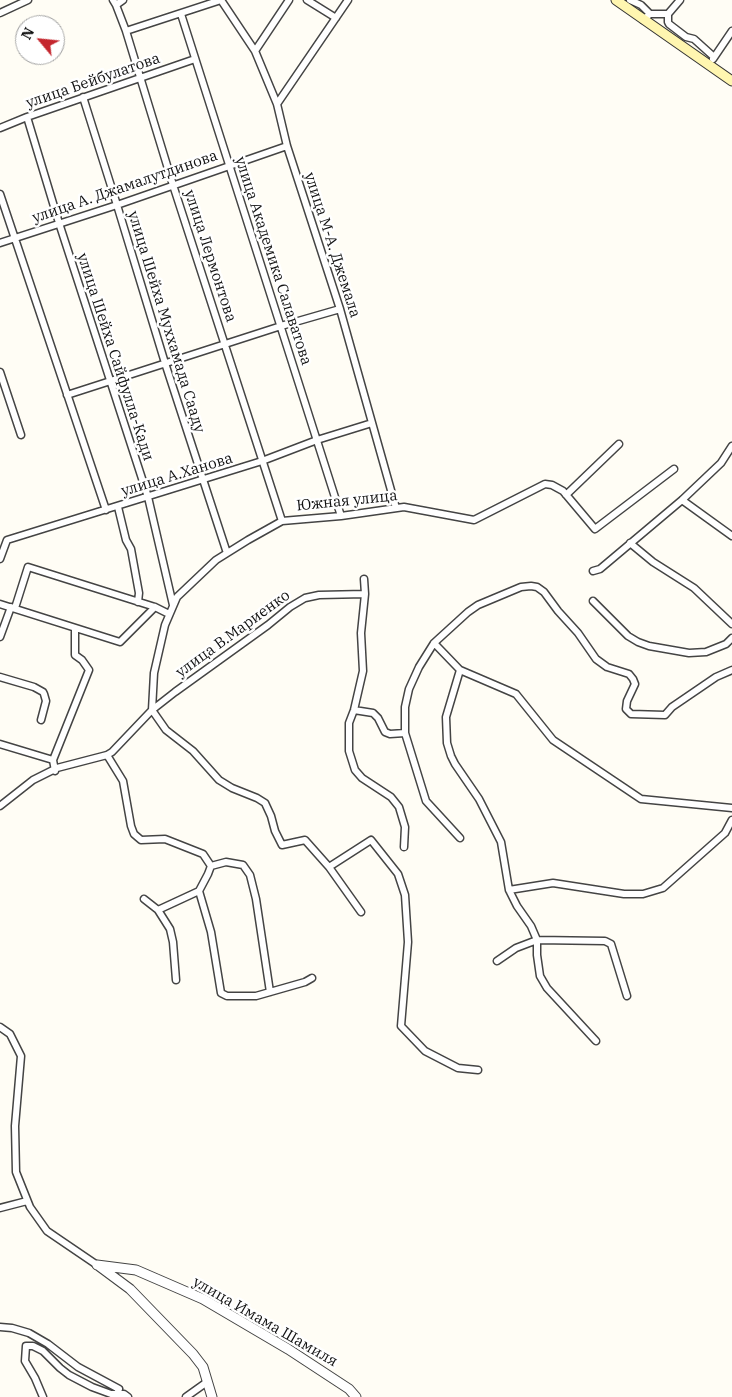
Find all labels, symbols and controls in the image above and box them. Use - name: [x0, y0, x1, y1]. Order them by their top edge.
- north arrow: [15, 15, 65, 65]
- text: N: [17, 24, 38, 43]
- street label: улица Бейбулатова: [24, 50, 162, 112]
- street label: улица А. Джамалутдинова: [30, 147, 220, 227]
- street label: улица Академика Салаватова: [231, 154, 315, 368]
- street label: улица М-А. Джемала: [300, 170, 364, 320]
- street label: улица Лермонтова: [180, 188, 240, 324]
- street label: улица Шейха Муххамада Сааду: [124, 209, 208, 435]
- street label: улица Шейха Сайфулла-Кади: [73, 251, 157, 463]
- street label: улица А.Ханова: [119, 449, 235, 501]
- street label: Южная улица: [296, 487, 398, 515]
- street label: улица В.Мариенко: [172, 587, 294, 681]
- street label: улица Имама Шамиля: [189, 1273, 341, 1371]

